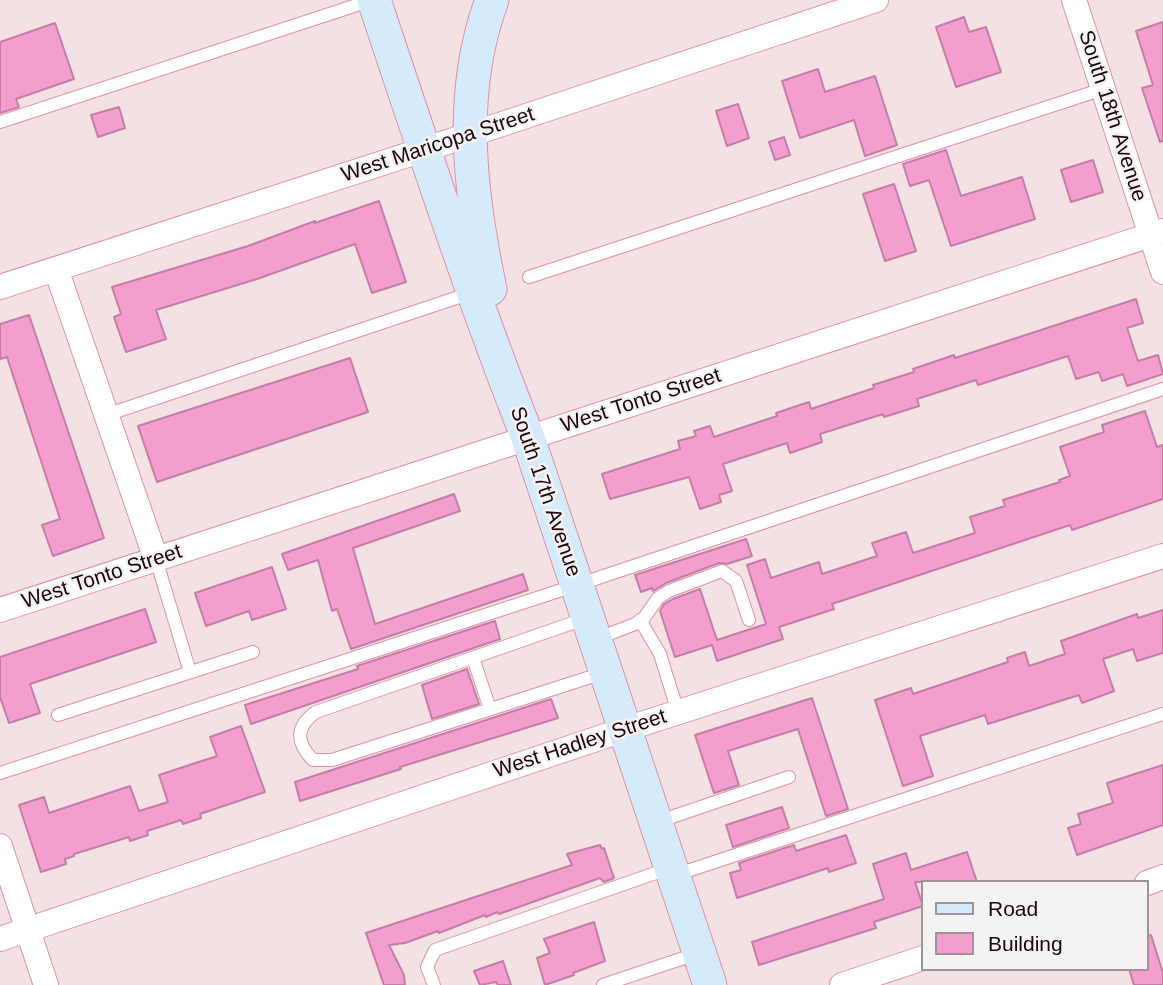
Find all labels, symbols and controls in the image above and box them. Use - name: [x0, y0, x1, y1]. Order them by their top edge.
- street label: South 18th Avenue: [1072, 27, 1152, 205]
- street label: West Maricopa Street: [338, 102, 538, 188]
- street label: West Tonto Street: [558, 363, 724, 439]
- street label: South 17th Avenue: [504, 404, 586, 580]
- street label: West Tonto Street: [19, 539, 185, 615]
- street label: West Hadley Street: [490, 704, 670, 784]
- legend: [922, 880, 1149, 971]
- text: Road: [988, 897, 1038, 920]
- text: Building: [988, 932, 1063, 955]

